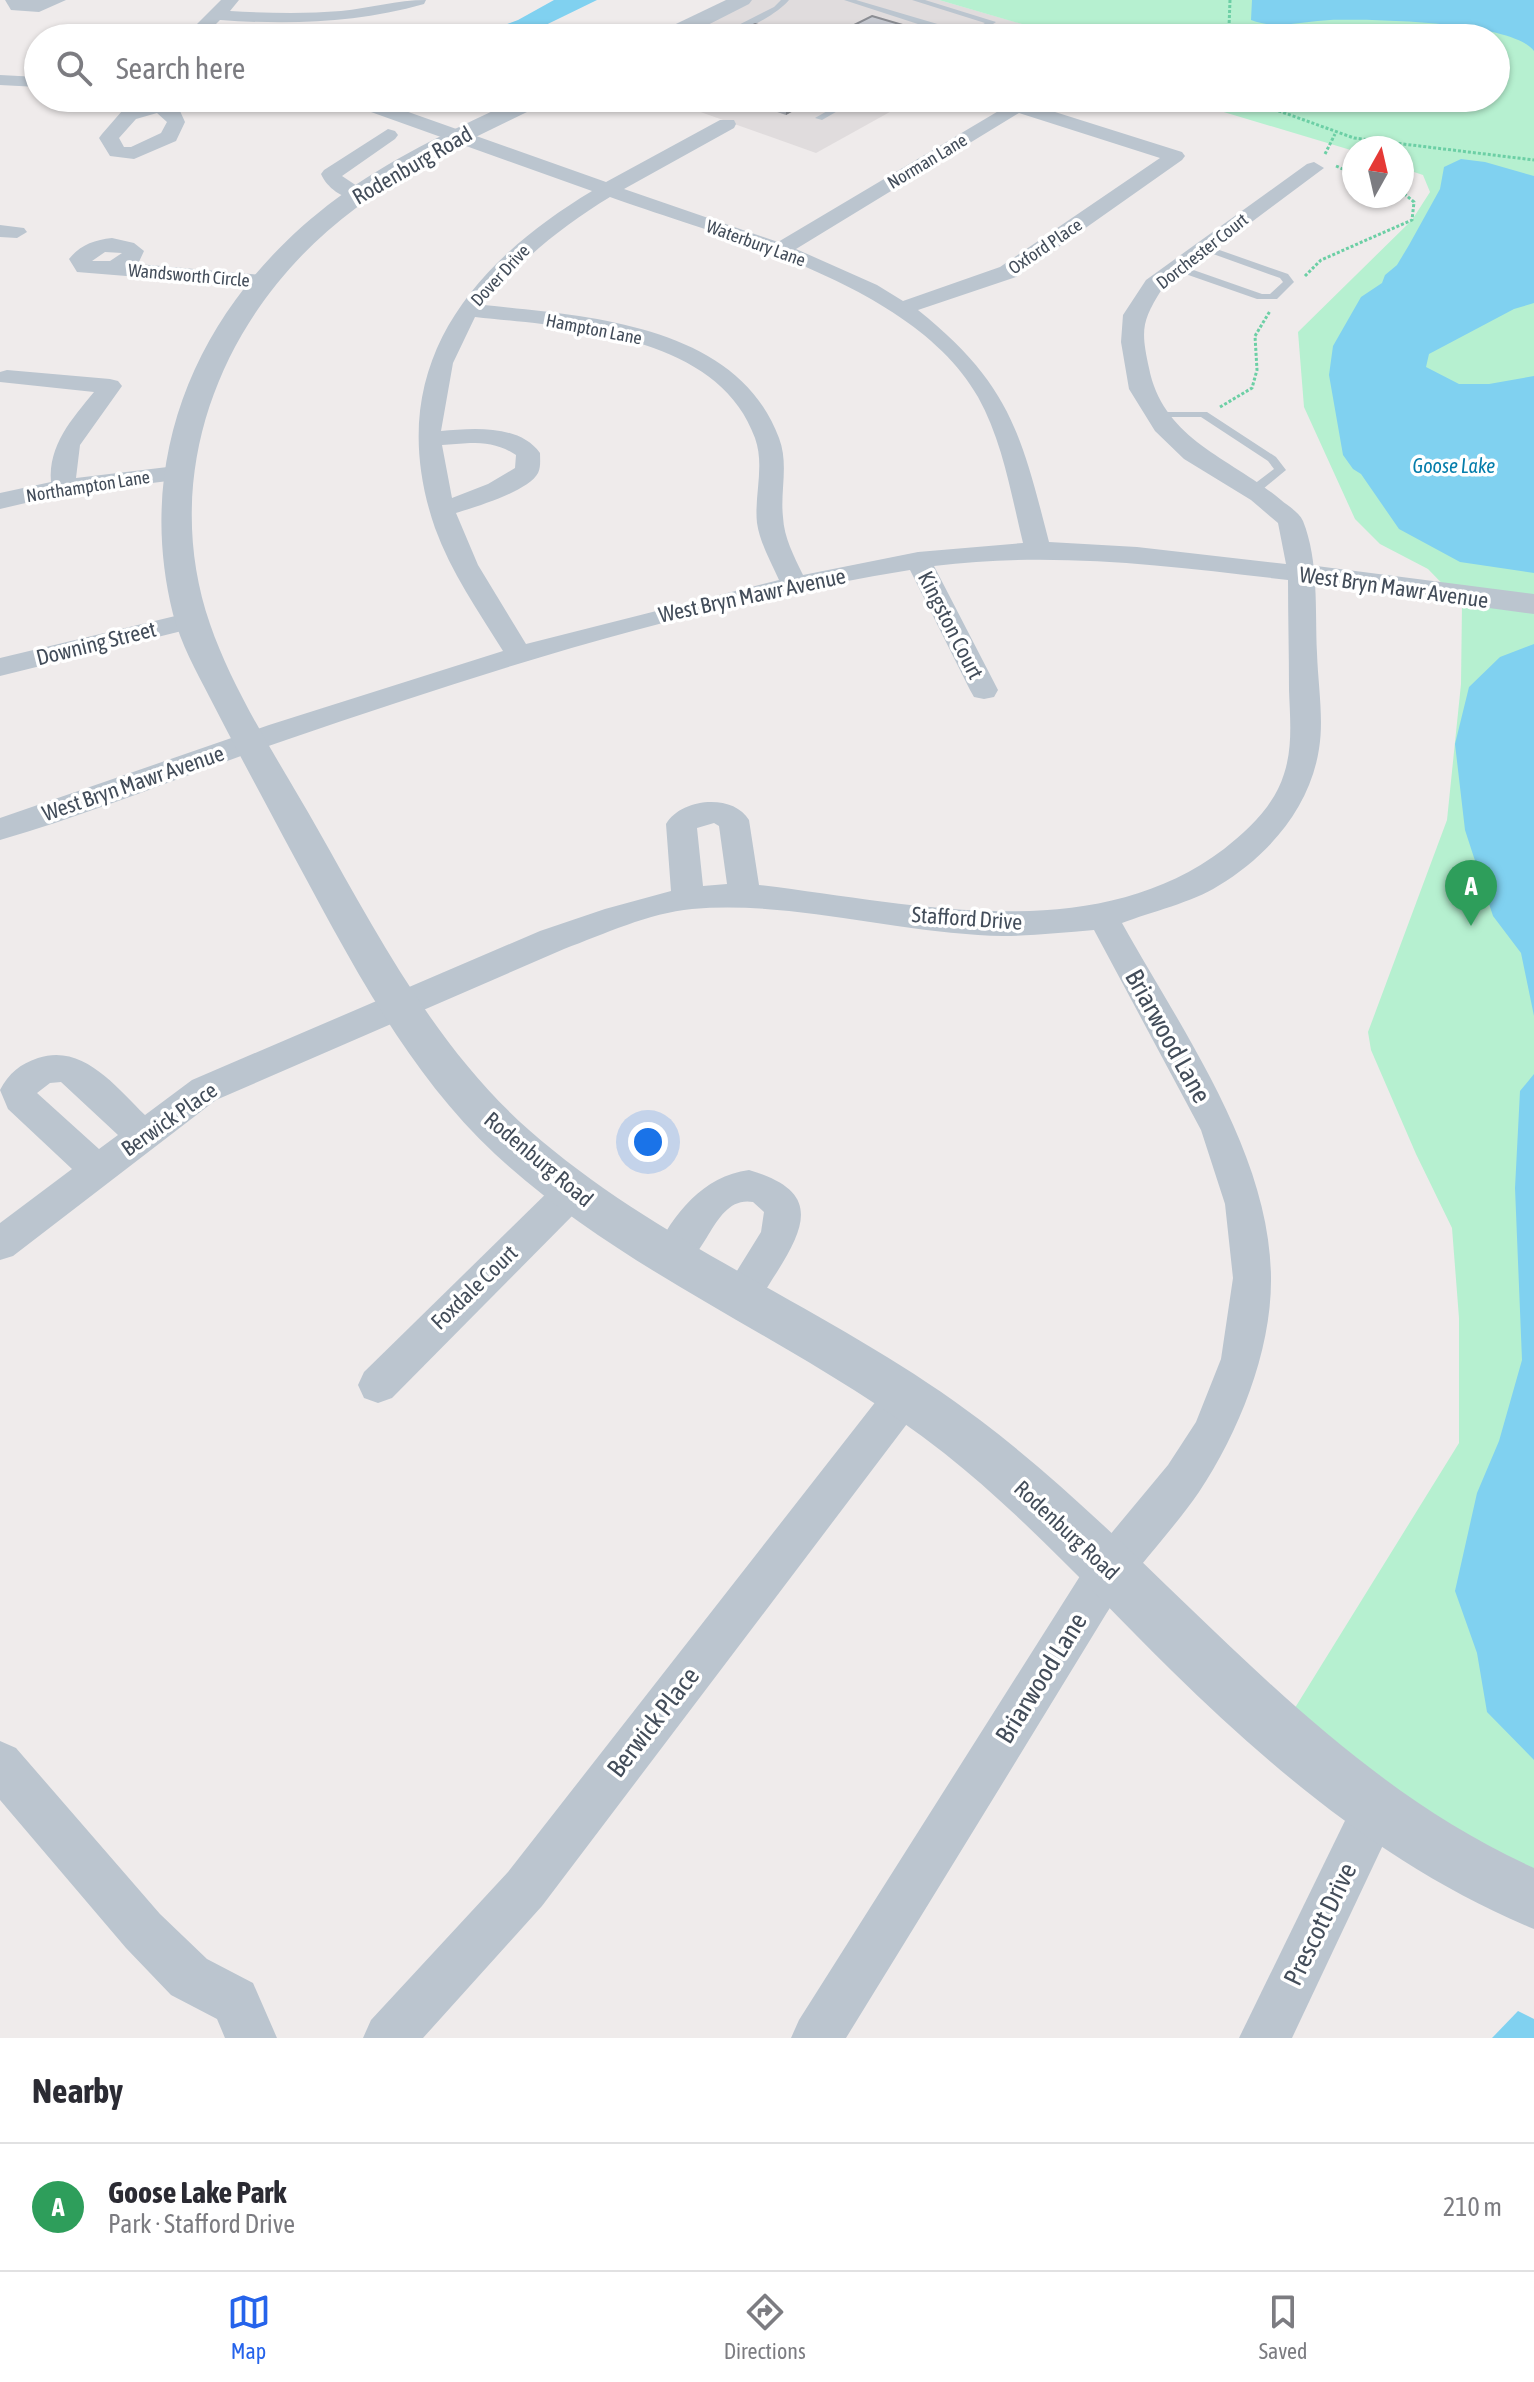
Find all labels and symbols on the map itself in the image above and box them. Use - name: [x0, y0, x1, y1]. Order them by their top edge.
- street label: Rodenburg Road: [348, 120, 476, 210]
- street label: Norman Lane: [883, 129, 971, 193]
- north arrow: [1342, 136, 1414, 208]
- street label: Dorchester Court: [1152, 209, 1252, 293]
- street label: Oxford Place: [1004, 214, 1086, 278]
- street label: Waterbury Lane: [704, 215, 808, 271]
- street label: Dover Drive: [466, 240, 534, 310]
- street label: Wandsworth Circle: [127, 259, 251, 291]
- street label: Hampton Lane: [544, 309, 644, 349]
- water label: Goose Lake: [1413, 454, 1495, 477]
- street label: Northampton Lane: [25, 466, 151, 506]
- street label: West Bryn Mawr Avenue: [1298, 561, 1490, 613]
- street label: West Bryn Mawr Avenue: [656, 562, 848, 628]
- street label: Kingston Court: [913, 567, 989, 683]
- street label: Downing Street: [33, 616, 159, 670]
- street label: West Bryn Mawr Avenue: [39, 740, 227, 826]
- pin: A: [1445, 860, 1497, 926]
- street label: Stafford Drive: [911, 901, 1023, 935]
- street label: Briarwood Lane: [1119, 964, 1217, 1108]
- street label: Berwick Place: [116, 1077, 222, 1161]
- street label: Rodenburg Road: [479, 1106, 599, 1212]
- your location: [628, 1122, 668, 1162]
- street label: Foxdale Court: [425, 1239, 523, 1335]
- street label: Rodenburg Road: [1009, 1475, 1125, 1585]
- street label: Briarwood Lane: [989, 1607, 1093, 1749]
- street label: Berwick Place: [601, 1661, 705, 1783]
- street label: Prescott Drive: [1278, 1858, 1362, 1990]

